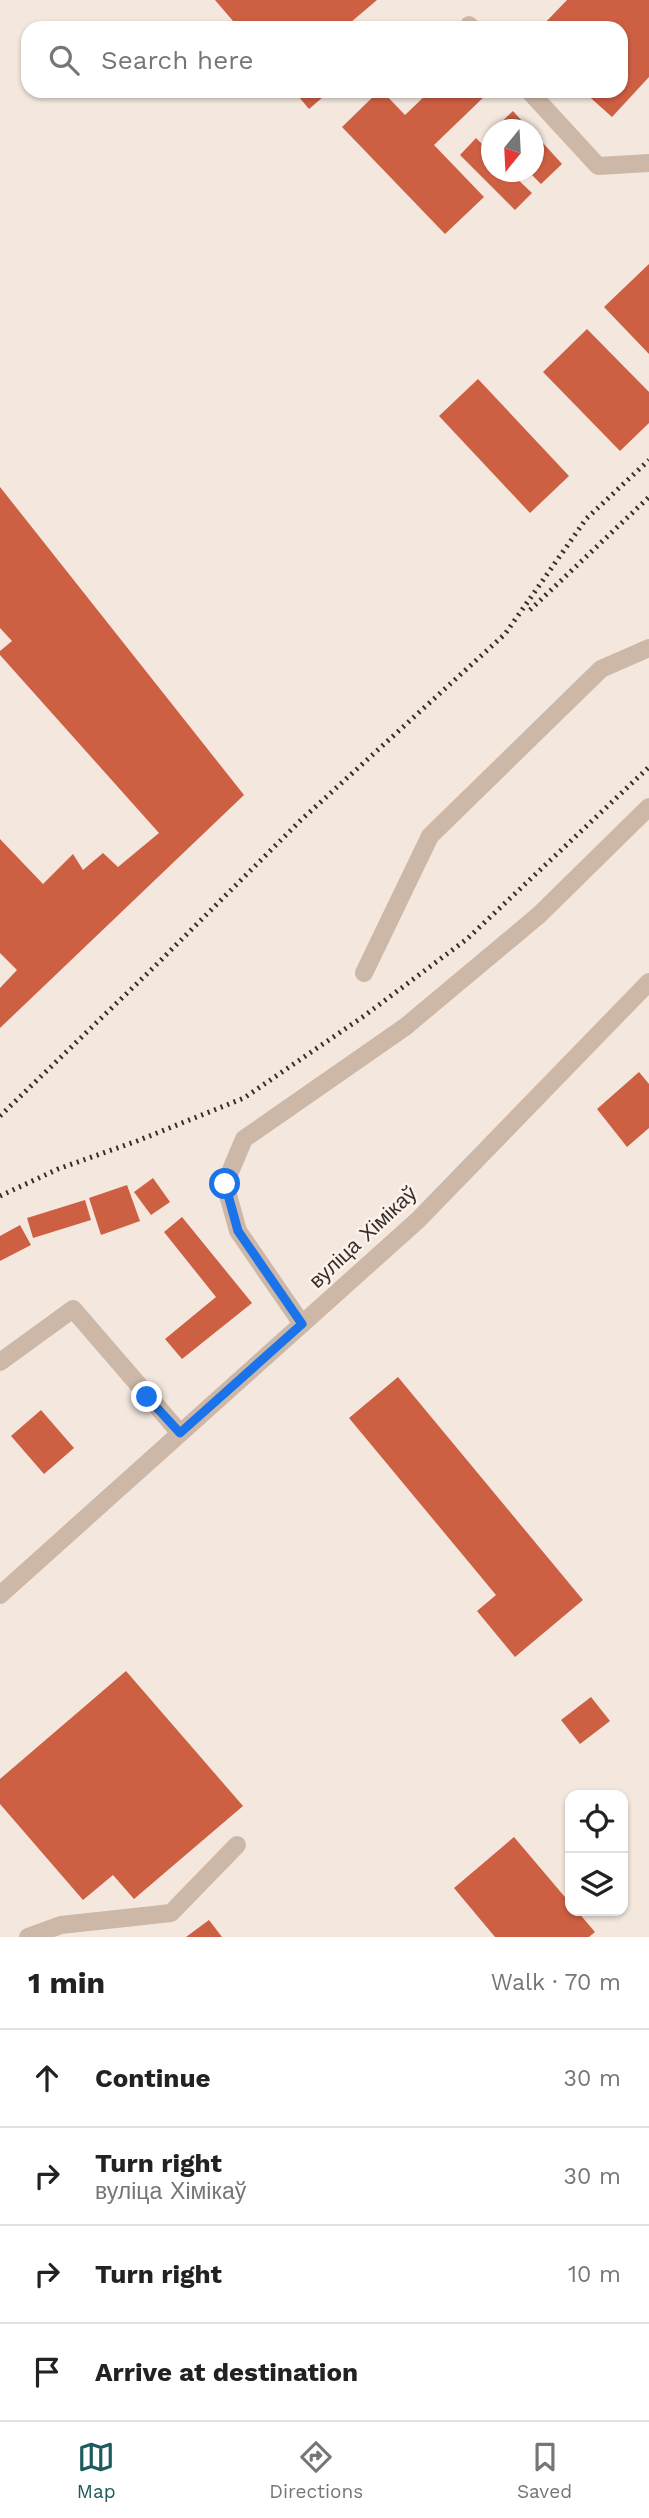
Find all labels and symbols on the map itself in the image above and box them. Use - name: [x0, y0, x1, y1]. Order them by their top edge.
- north arrow: [481, 119, 544, 182]
- route start: [209, 1168, 240, 1199]
- street label: вуліца Хімікаў: [304, 1180, 422, 1293]
- route end: [131, 1381, 162, 1412]

